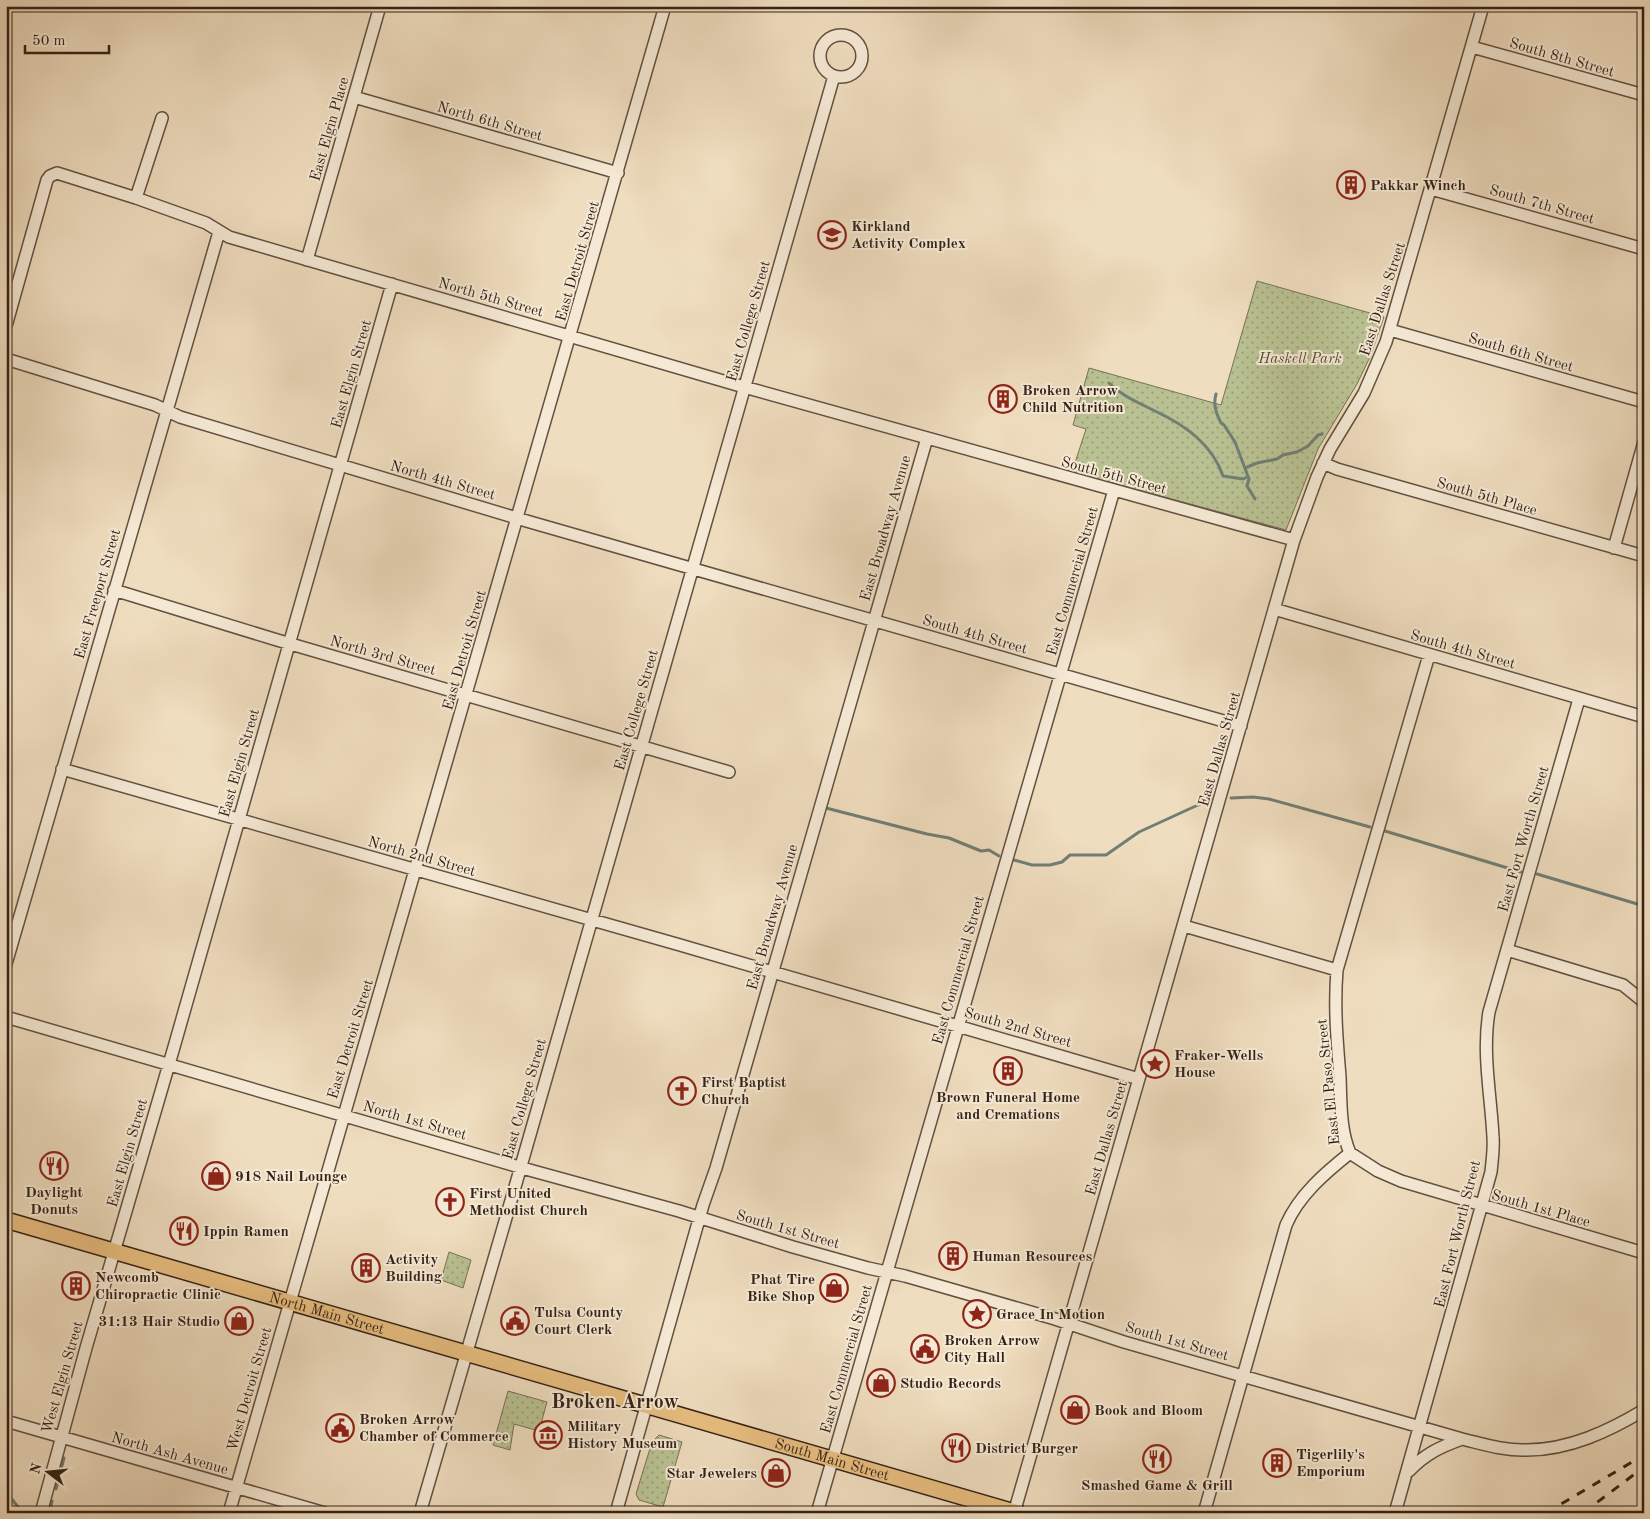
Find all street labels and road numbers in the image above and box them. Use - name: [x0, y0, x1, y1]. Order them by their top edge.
- street label: South 8th Street: [1507, 36, 1616, 81]
- street label: East Elgin Place: [308, 76, 353, 183]
- street label: North 6th Street: [435, 100, 544, 145]
- street label: South 7th Street: [1487, 183, 1596, 228]
- street label: East Detroit Street: [554, 200, 603, 323]
- street label: East Dallas Street: [1358, 241, 1409, 358]
- street label: East College Street: [725, 259, 774, 384]
- street label: North 5th Street: [436, 276, 545, 321]
- street label: East Elgin Street: [330, 318, 375, 430]
- street label: South 6th Street: [1466, 331, 1575, 376]
- street label: East Broadway Avenue: [858, 454, 914, 603]
- street label: South 5th Street: [1059, 455, 1168, 498]
- street label: North 4th Street: [388, 459, 497, 504]
- street label: South 5th Place: [1435, 476, 1539, 519]
- street label: East Commercial Street: [1045, 505, 1102, 658]
- street label: East Freeport Street: [73, 528, 124, 661]
- street label: East Detroit Street: [441, 589, 490, 712]
- street label: South 4th Street: [920, 613, 1029, 658]
- street label: South 4th Street: [1408, 628, 1517, 673]
- street label: North 3rd Street: [328, 634, 437, 679]
- street label: East College Street: [613, 648, 662, 773]
- street label: East Dallas Street: [1197, 690, 1244, 809]
- street label: East Elgin Street: [218, 707, 263, 819]
- street label: East Fort Worth Street: [1496, 765, 1553, 914]
- street label: North 2nd Street: [366, 835, 477, 880]
- street label: East Broadway Avenue: [745, 843, 801, 992]
- street label: East Commercial Street: [931, 894, 988, 1047]
- street label: East Detroit Street: [326, 978, 377, 1101]
- street label: South 2nd Street: [962, 1006, 1073, 1051]
- street label: East El Paso Street: [1315, 1018, 1344, 1146]
- street label: East College Street: [501, 1037, 550, 1162]
- street label: East Dallas Street: [1084, 1079, 1131, 1198]
- street label: East Elgin Street: [106, 1097, 151, 1209]
- street label: North 1st Street: [361, 1099, 468, 1143]
- street label: East Fort Worth Street: [1433, 1159, 1484, 1310]
- street label: South 1st Place: [1489, 1188, 1592, 1231]
- street label: South 1st Street: [734, 1209, 841, 1252]
- street label: East Commercial Street: [819, 1283, 876, 1436]
- street label: North Main Street: [267, 1291, 386, 1338]
- street label: West Elgin Street: [40, 1320, 87, 1435]
- street label: South 1st Street: [1123, 1321, 1230, 1364]
- street label: West Detroit Street: [226, 1326, 275, 1453]
- street label: North Ash Avenue: [109, 1431, 230, 1478]
- street label: South Main Street: [773, 1437, 891, 1484]

